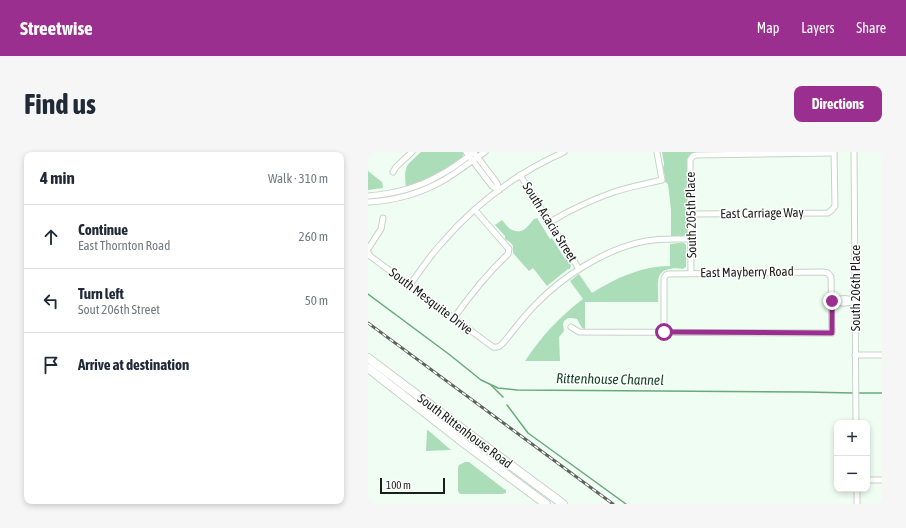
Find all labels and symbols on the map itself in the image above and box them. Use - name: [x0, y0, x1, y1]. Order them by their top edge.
- street label: South 205th Place: [683, 172, 699, 258]
- street label: South Acacia Street: [520, 179, 581, 265]
- street label: East Carriage Way: [720, 205, 805, 221]
- street label: South 206th Place: [848, 245, 863, 331]
- street label: East Mayberry Road: [700, 264, 794, 280]
- street label: South Mesquite Drive: [386, 265, 476, 337]
- route end: [823, 292, 841, 310]
- route start: [655, 323, 673, 341]
- water label: Rittenhouse Channel: [556, 370, 664, 388]
- street label: South Rittenhouse Road: [415, 391, 515, 471]
- scale bar: [380, 476, 445, 495]

